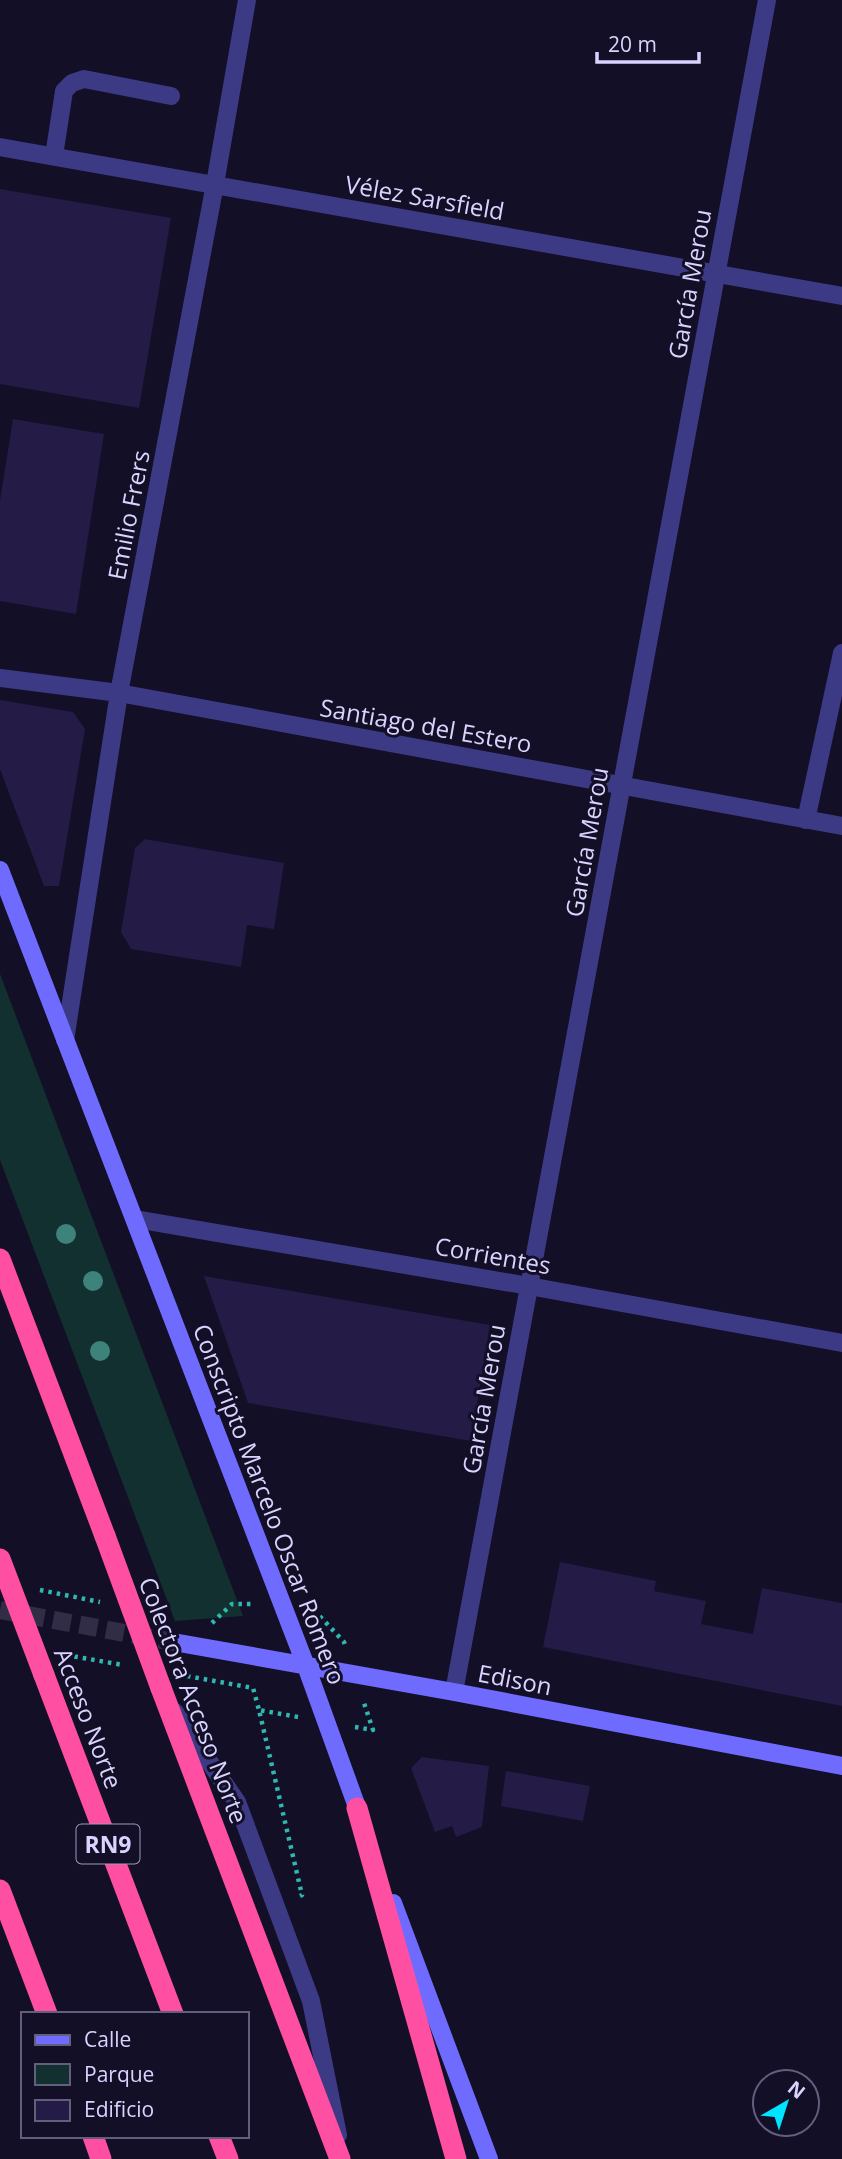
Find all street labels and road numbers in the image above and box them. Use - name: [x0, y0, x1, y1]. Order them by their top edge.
- street label: Vélez Sarsfield: [343, 167, 507, 227]
- street label: García Merou: [660, 206, 718, 362]
- street label: Emilio Frers: [99, 447, 157, 583]
- street label: Santiago del Estero: [318, 690, 534, 760]
- street label: García Merou: [557, 764, 615, 920]
- street label: Corrientes: [433, 1229, 553, 1281]
- street label: Conscripto Marcelo Oscar Romero: [186, 1319, 354, 1689]
- street label: García Merou: [454, 1321, 512, 1477]
- street label: Colectora Acceso Norte: [132, 1572, 256, 1828]
- street label: Acceso Norte: [47, 1643, 131, 1793]
- street label: Edison: [475, 1656, 555, 1702]
- road number: RN9: [76, 1825, 140, 1864]

